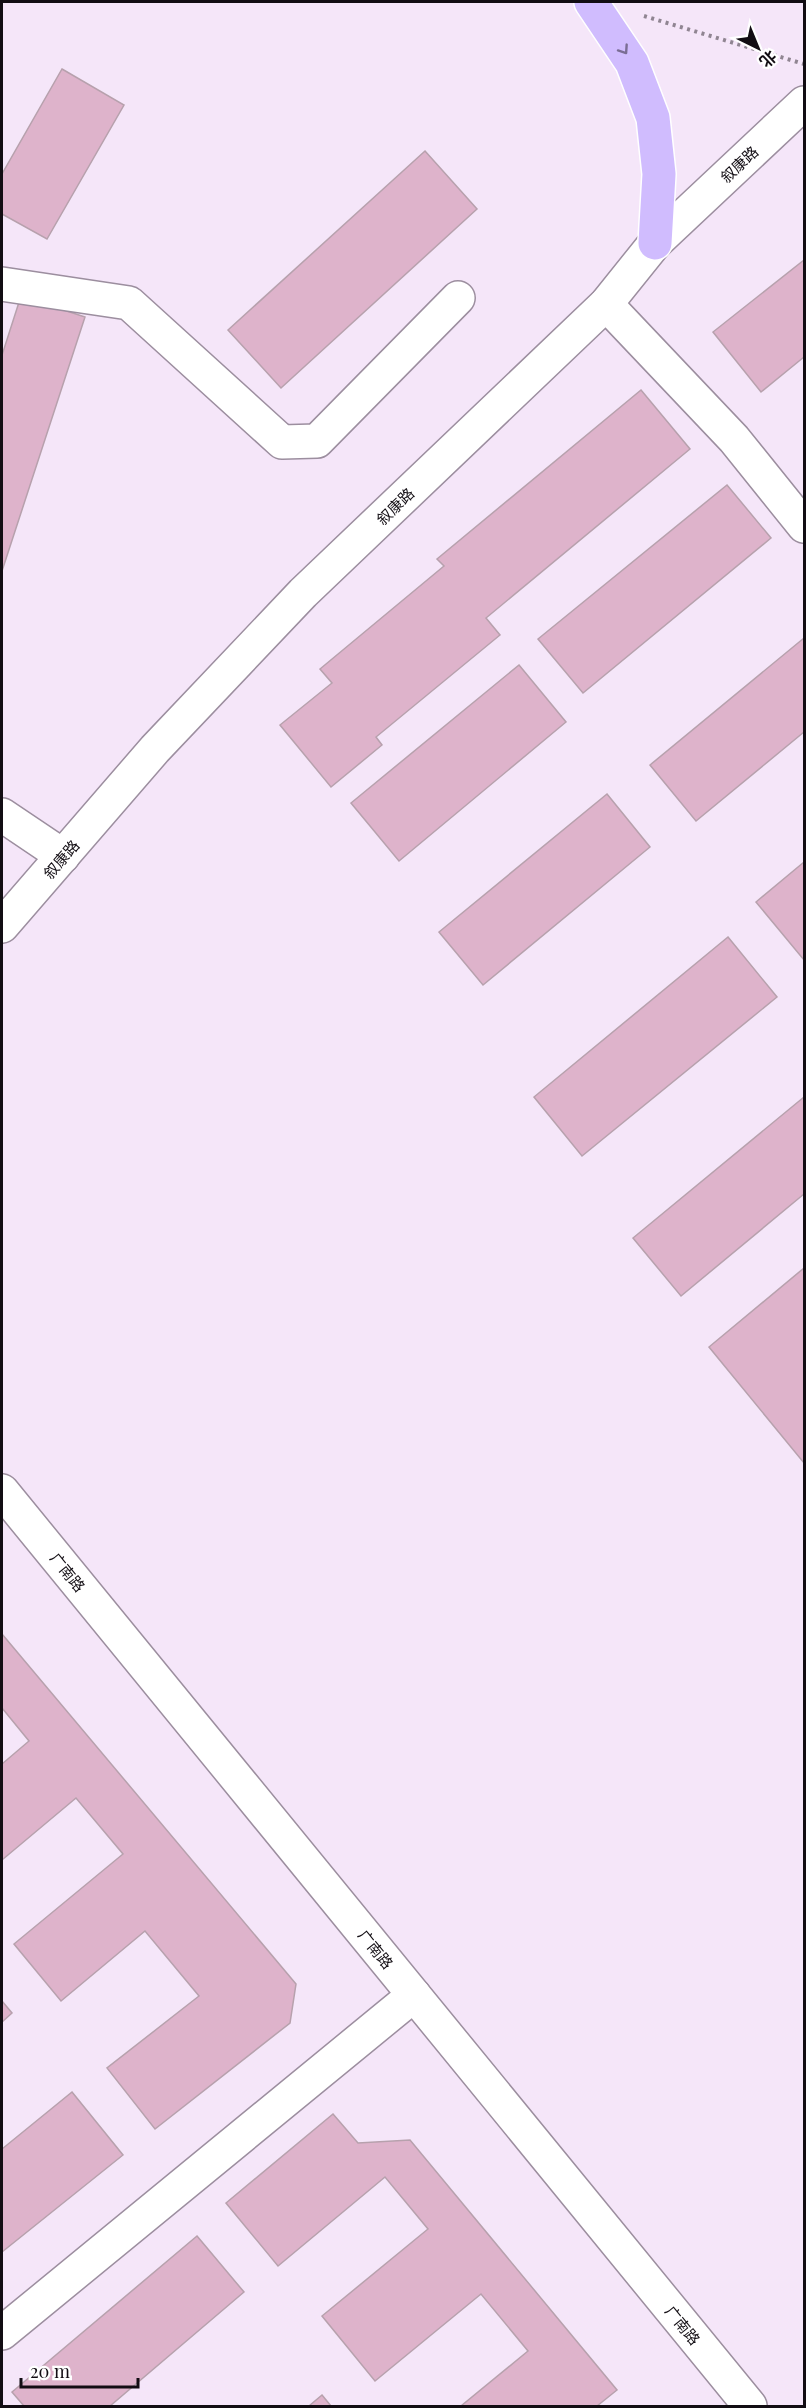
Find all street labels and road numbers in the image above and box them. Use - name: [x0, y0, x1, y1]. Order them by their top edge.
- street label: 叙康路: [716, 141, 762, 187]
- street label: 叙康路: [372, 483, 418, 529]
- street label: 叙康路: [39, 835, 83, 883]
- street label: 广南路: [46, 1548, 90, 1596]
- street label: 广南路: [354, 1925, 398, 1973]
- street label: 广南路: [661, 2301, 705, 2349]

